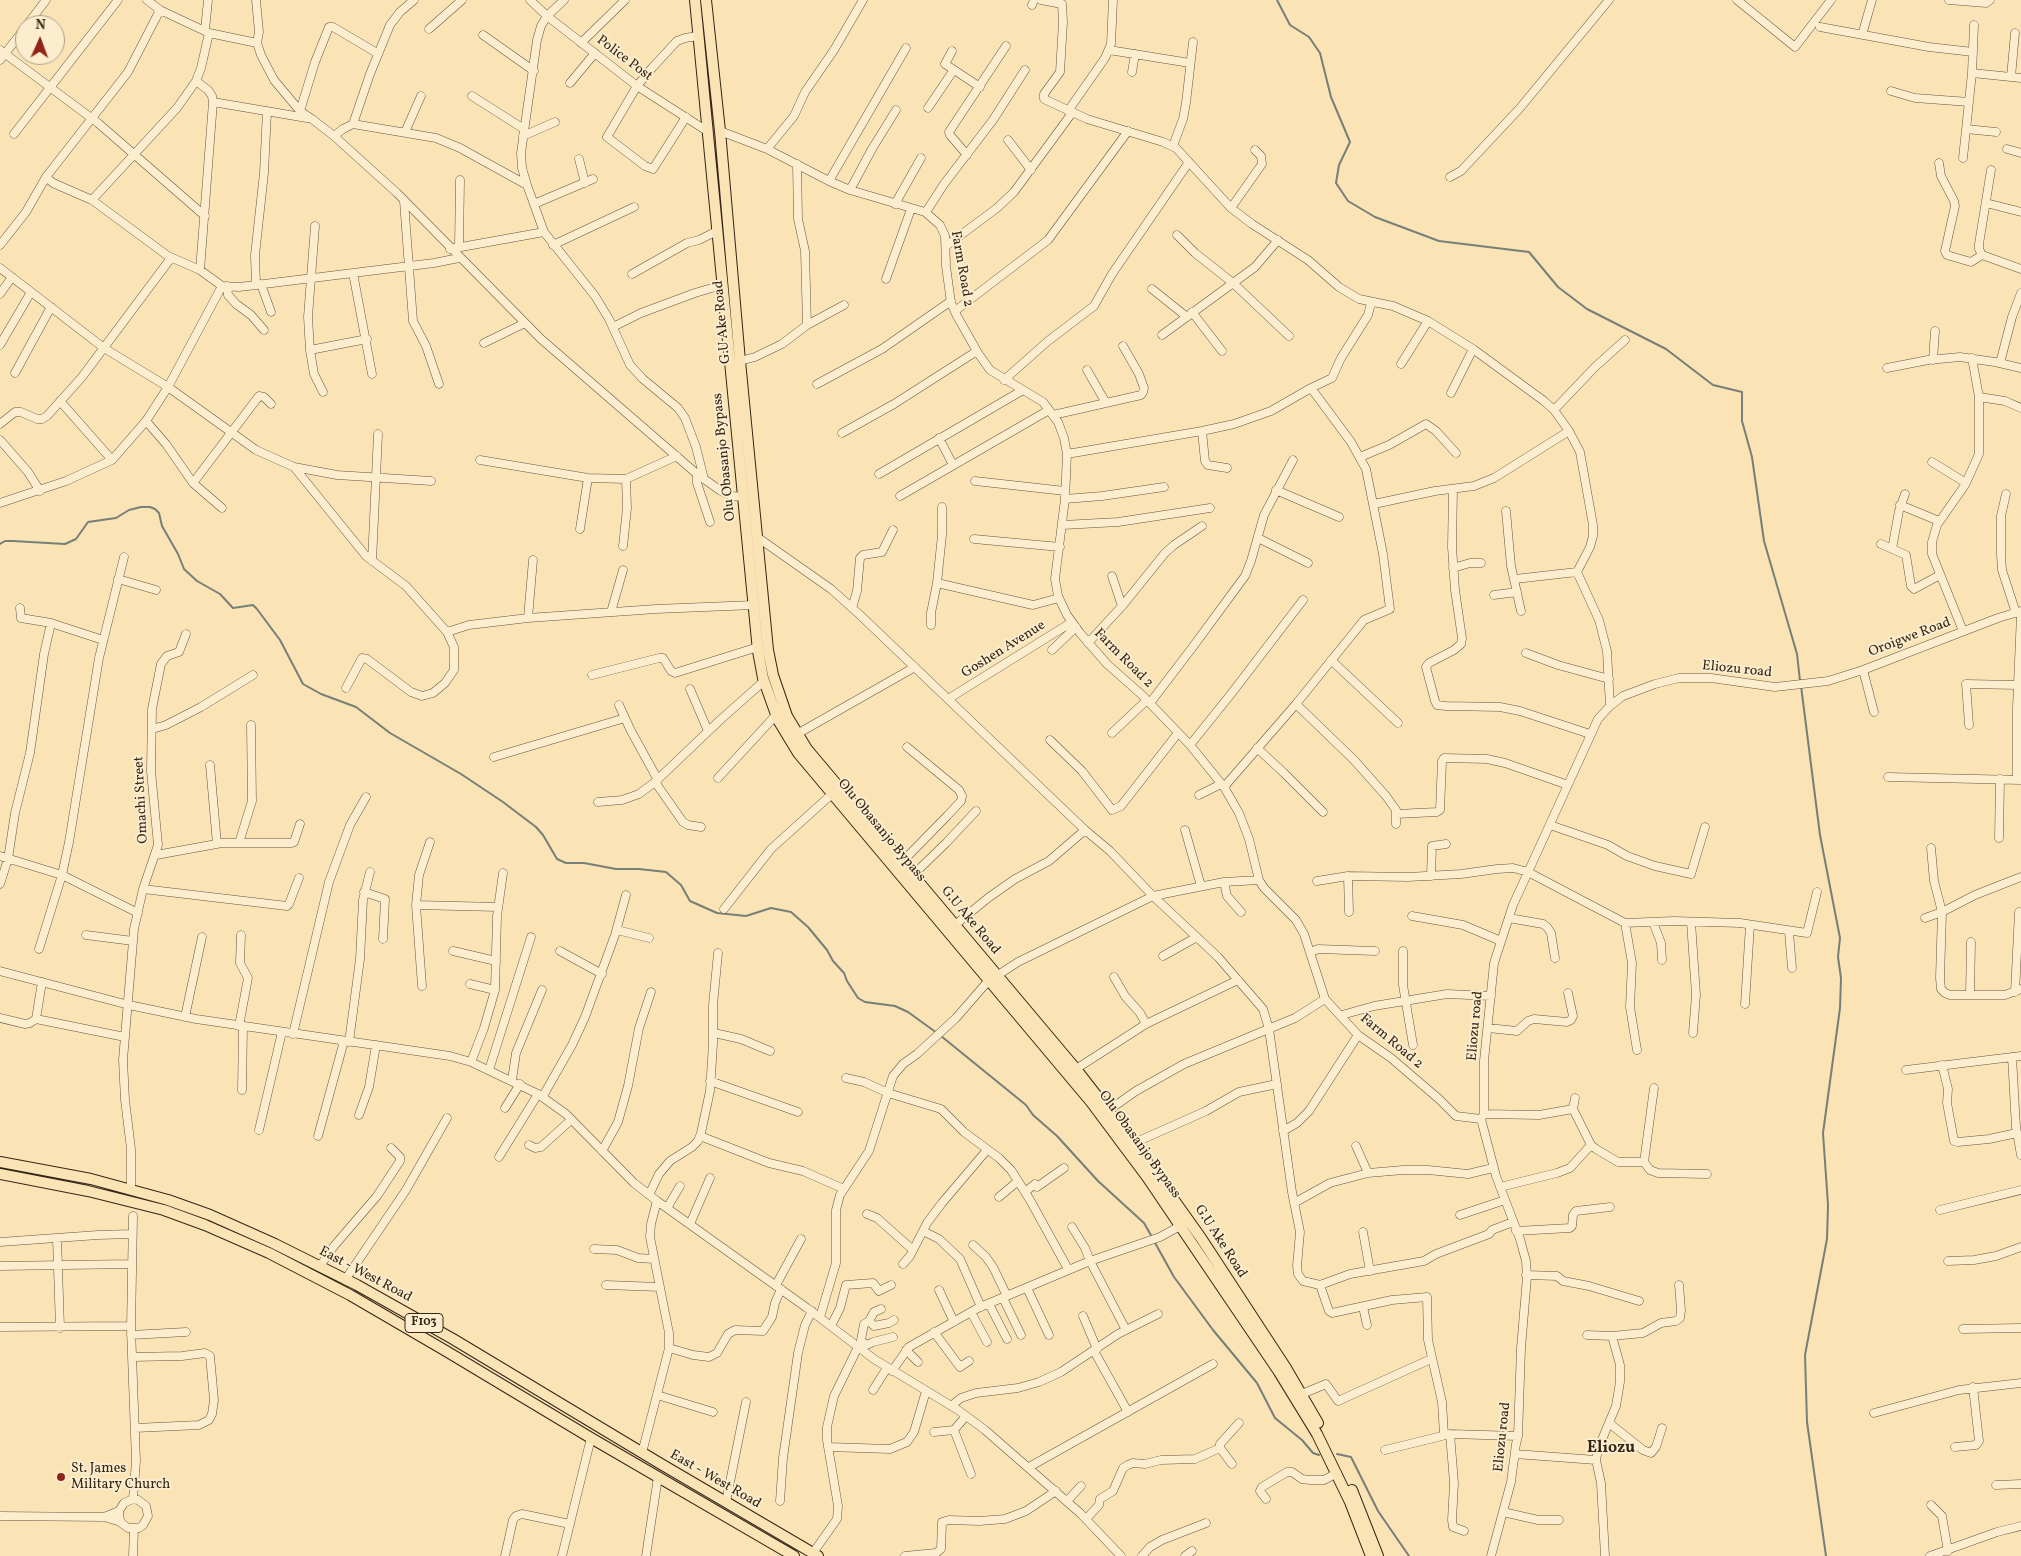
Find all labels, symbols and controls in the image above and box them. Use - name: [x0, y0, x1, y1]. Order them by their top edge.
- north arrow: [15, 15, 65, 65]
- text: N: [35, 16, 46, 35]
- street label: Police Post: [593, 33, 655, 85]
- street label: Farm Road 2: [946, 230, 976, 308]
- street label: G.U Ake Road: [711, 280, 735, 364]
- street label: Olu Obasanjo Bypass: [710, 392, 740, 522]
- street label: Oroigwe Road: [1867, 615, 1953, 661]
- street label: Goshen Avenue: [959, 618, 1049, 682]
- street label: Farm Road 2: [1090, 626, 1156, 692]
- street label: Eliozu road: [1701, 658, 1773, 682]
- street label: Omachi Street: [131, 756, 153, 844]
- street label: Olu Obasanjo Bypass: [833, 776, 929, 886]
- street label: G.U Ake Road: [937, 884, 1003, 958]
- street label: Eliozu road: [1465, 990, 1487, 1062]
- street label: Farm Road 2: [1356, 1011, 1426, 1073]
- street label: Olu Obasanjo Bypass: [1094, 1088, 1184, 1202]
- street label: G.U Ake Road: [1190, 1202, 1250, 1282]
- street label: East - West Road: [316, 1243, 414, 1307]
- road number: F103: [405, 1314, 443, 1332]
- street label: Eliozu road: [1491, 1401, 1515, 1473]
- district label: Eliozu: [1587, 1439, 1635, 1459]
- street label: East - West Road: [666, 1447, 764, 1513]
- place label: St. James Military Church: [71, 1461, 170, 1494]
- marker: St. James Military Church: [55, 1471, 67, 1483]

